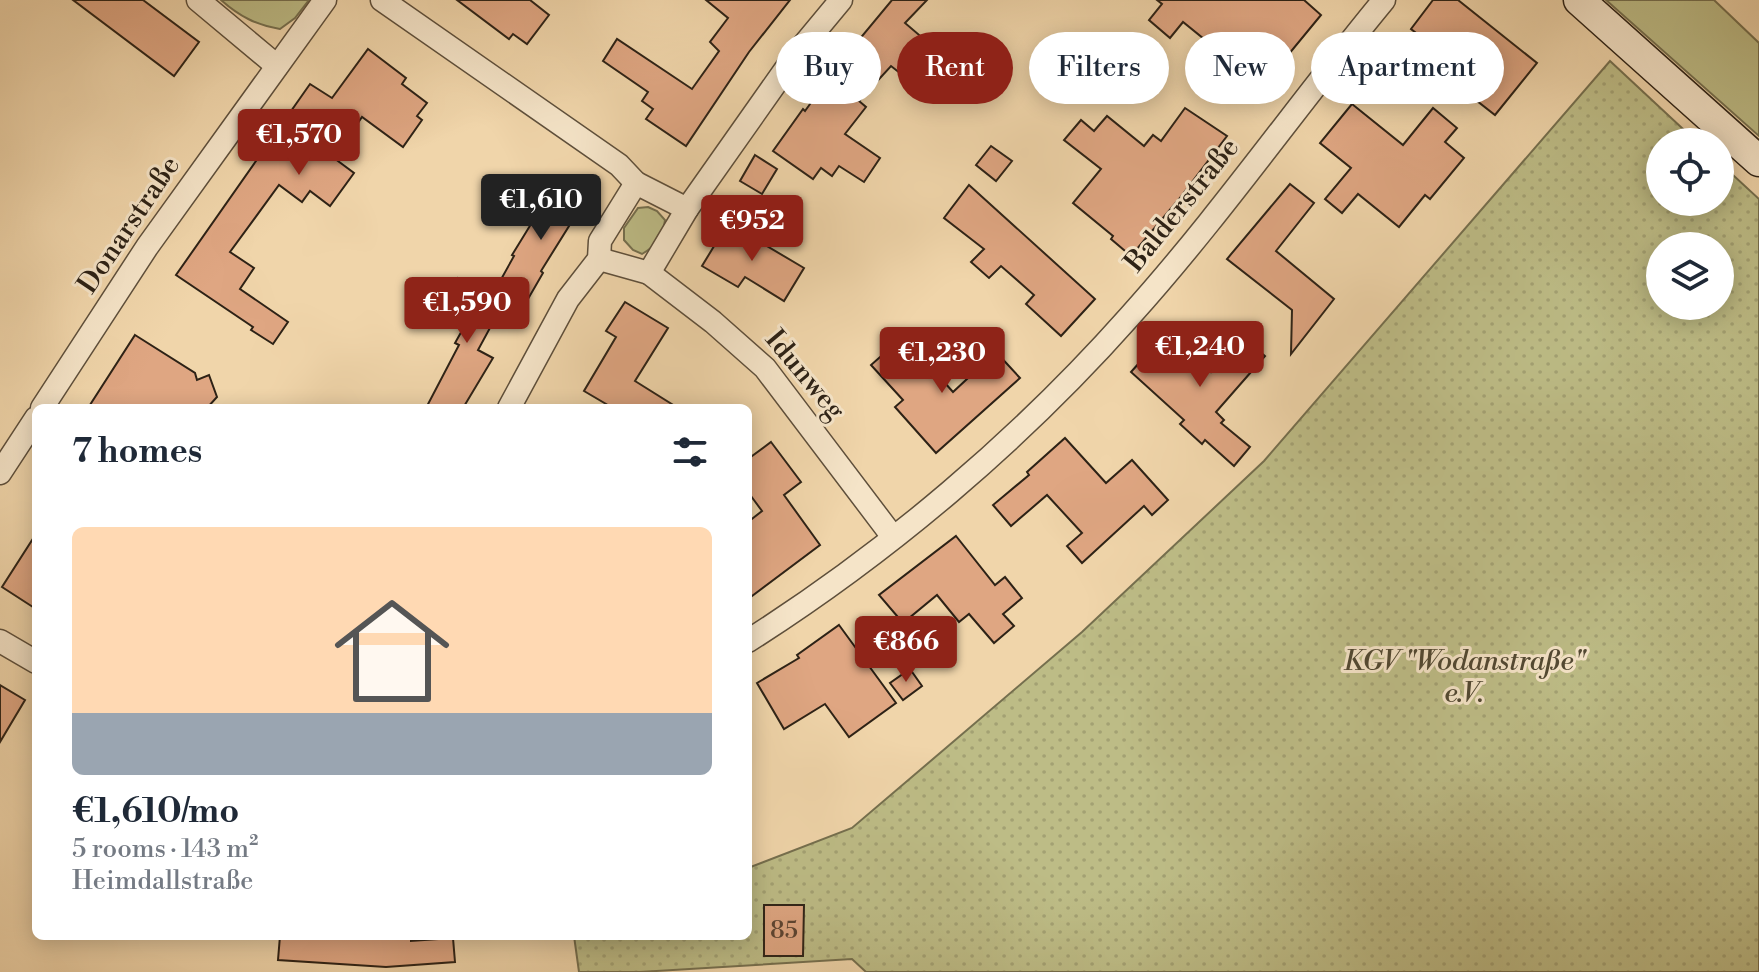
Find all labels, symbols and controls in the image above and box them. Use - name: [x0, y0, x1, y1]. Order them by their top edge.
- chip: Buy: [776, 32, 881, 104]
- chip: Rent: [897, 32, 1013, 104]
- chip: Filters: [1029, 32, 1169, 104]
- chip: New: [1185, 32, 1295, 104]
- chip: Apartment: [1311, 32, 1504, 104]
- pin: €1,570: [234, 109, 364, 177]
- text: €1,570: [256, 119, 342, 151]
- map controls: [1646, 128, 1734, 320]
- button: locate: [1646, 128, 1734, 216]
- street label: Balderstraße: [1117, 131, 1247, 280]
- street label: Donarstraße: [70, 149, 188, 301]
- pin: €1,610: [476, 174, 606, 242]
- text: €1,610: [499, 184, 583, 216]
- pin: €952: [705, 195, 799, 263]
- text: €952: [719, 205, 785, 237]
- button: layers: [1646, 232, 1734, 320]
- pin: €1,590: [402, 277, 532, 345]
- text: €1,590: [422, 287, 512, 319]
- pin: €1,240: [1135, 321, 1265, 389]
- street label: Idunweg: [757, 323, 853, 428]
- pin: €1,230: [877, 327, 1007, 395]
- text: €1,240: [1155, 331, 1245, 363]
- text: €1,230: [898, 337, 986, 369]
- icon: filters: [668, 430, 712, 474]
- text: 7 homes: [72, 431, 202, 473]
- icon: home: [320, 579, 464, 723]
- pin: €866: [859, 616, 953, 684]
- text: €866: [873, 626, 939, 658]
- park label: KGV "Wodanstraße" e.V.: [1343, 644, 1588, 711]
- text: €1,610/mo: [72, 791, 239, 833]
- text: 5 rooms · 143 m²: [72, 833, 258, 865]
- text: Heimdallstraße: [72, 865, 253, 897]
- house number: 85: [770, 916, 798, 946]

